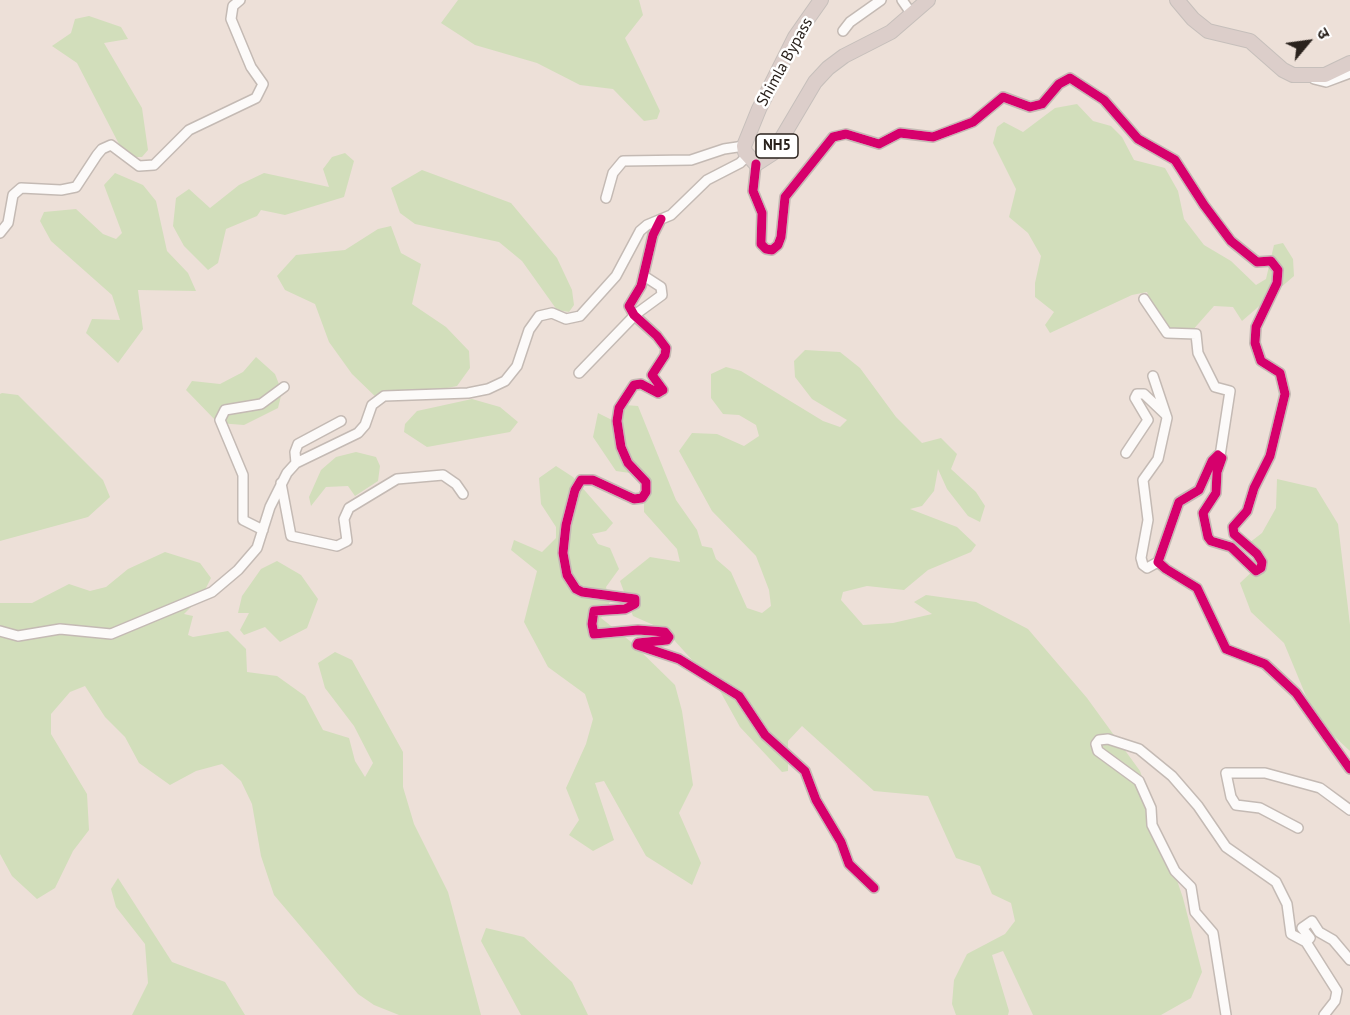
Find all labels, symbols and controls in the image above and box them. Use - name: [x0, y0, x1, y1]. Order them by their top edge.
- north arrow: [1278, 12, 1338, 72]
- street label: Shimla Bypass: [753, 14, 817, 110]
- text: उ: [1313, 24, 1335, 42]
- road number: NH5: [756, 134, 798, 158]

